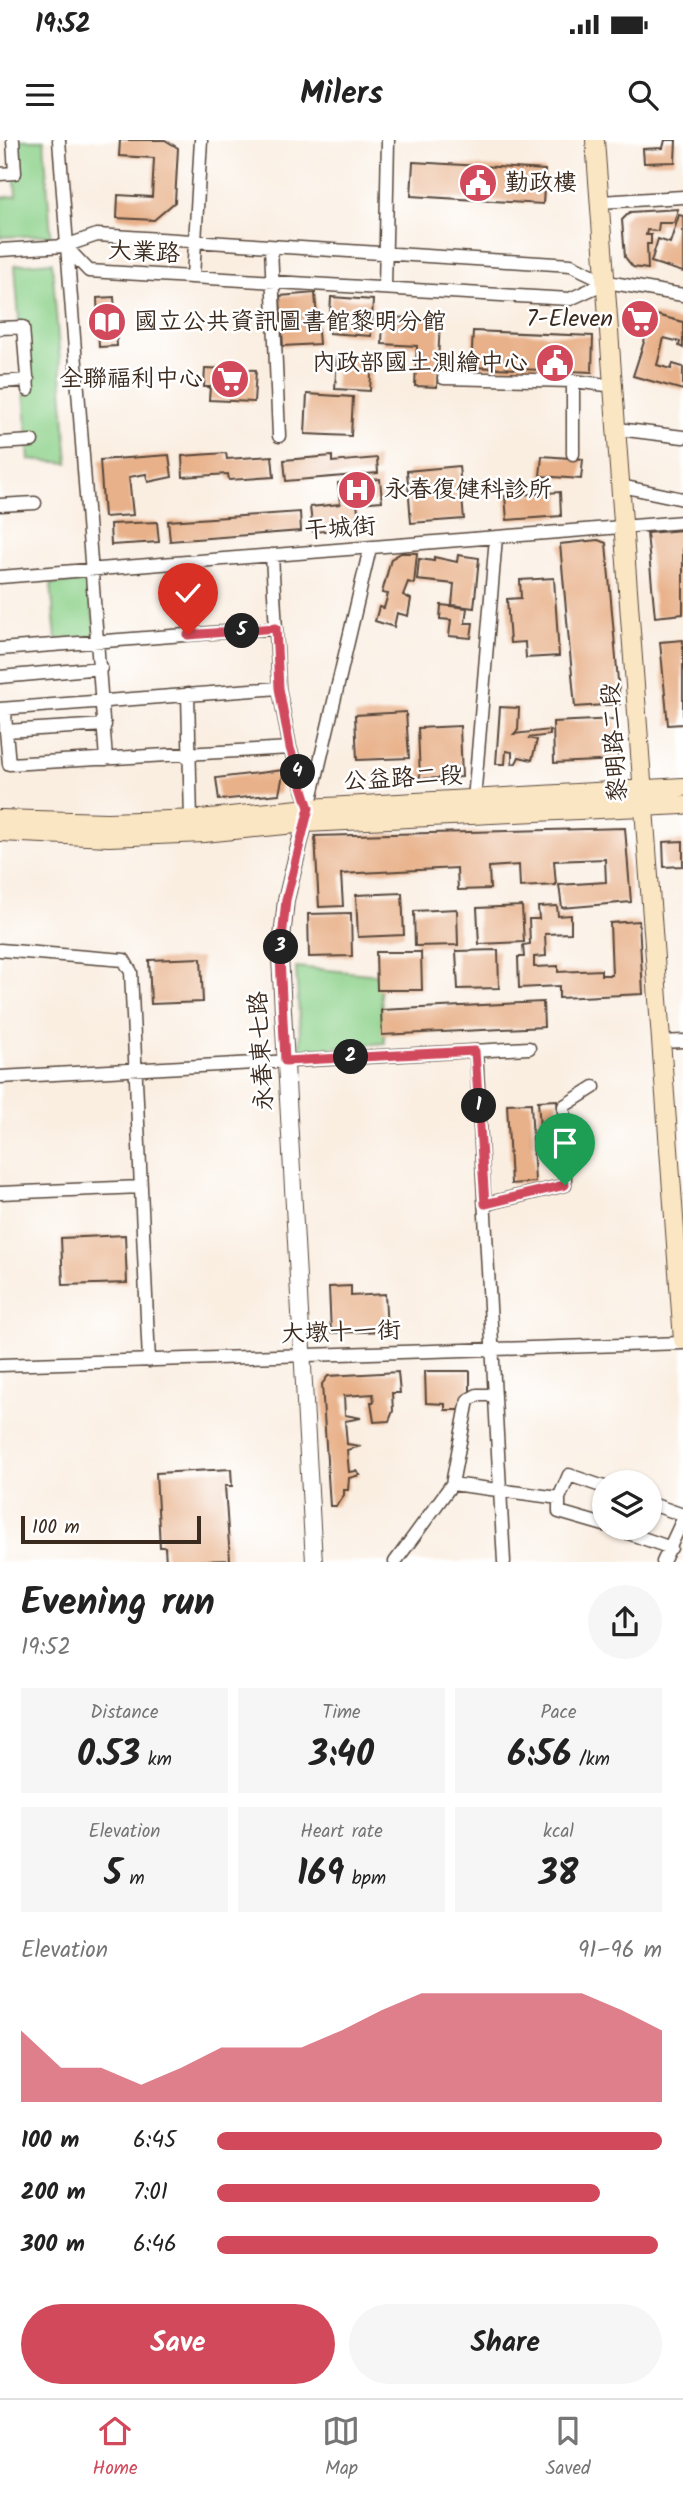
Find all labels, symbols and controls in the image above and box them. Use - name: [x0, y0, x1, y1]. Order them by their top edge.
- text: 19:52: [35, 4, 91, 46]
- text: Milers: [300, 69, 383, 120]
- icon: menu: [21, 76, 59, 114]
- icon: search: [624, 76, 662, 114]
- public building icon: 勤政樓: [457, 162, 499, 204]
- place label: 勤政樓: [505, 164, 577, 203]
- street label: 大業路: [107, 232, 181, 274]
- supermarket icon: 7-Eleven: [619, 298, 661, 340]
- place label: 7-Eleven: [526, 300, 613, 339]
- library icon: 國立公共資訊圖書館黎明分館: [86, 301, 128, 343]
- place label: 國立公共資訊圖書館黎明分館: [134, 303, 446, 342]
- public building icon: 內政部國土測繪中心: [534, 342, 576, 384]
- place label: 內政部國土測繪中心: [312, 344, 528, 383]
- supermarket icon: 全聯福利中心: [209, 358, 251, 400]
- place label: 全聯福利中心: [59, 360, 203, 399]
- hospital icon: 永春復健科診所: [336, 469, 378, 511]
- place label: 永春復健科診所: [384, 471, 552, 510]
- street label: 干城街: [303, 507, 377, 551]
- pin: [158, 563, 218, 635]
- icon: check: [169, 574, 207, 612]
- pin: 5: [224, 614, 260, 648]
- text: 5: [237, 615, 246, 645]
- street label: 黎明路二段: [591, 681, 639, 803]
- pin: 4: [280, 754, 316, 790]
- text: 4: [292, 756, 303, 786]
- street label: 公益路二段: [342, 756, 464, 802]
- pin: 3: [264, 930, 298, 964]
- text: 3: [275, 931, 286, 961]
- street label: 永春東七路: [239, 990, 285, 1112]
- pin: 2: [334, 1040, 368, 1074]
- text: 2: [345, 1041, 356, 1071]
- pin: 1: [462, 1088, 496, 1124]
- text: 1: [476, 1090, 481, 1120]
- pin: [535, 1113, 595, 1185]
- icon: arrive: [546, 1124, 584, 1162]
- street label: 大墩十一街: [280, 1311, 402, 1355]
- map controls: [592, 1470, 662, 1540]
- button: layers: [592, 1470, 662, 1540]
- scale bar: [21, 1512, 201, 1544]
- text: 100 m: [32, 1513, 80, 1543]
- text: Evening run: [21, 1574, 215, 1634]
- button: share: [588, 1585, 662, 1659]
- text: 19:52: [21, 1630, 71, 1666]
- text: Distance: [90, 1698, 159, 1728]
- text: Time: [322, 1698, 361, 1728]
- text: Pace: [540, 1698, 577, 1728]
- text: 0.53: [77, 1728, 140, 1784]
- text: 3:40: [309, 1728, 374, 1784]
- text: 6:56: [507, 1728, 571, 1784]
- text: km: [140, 1745, 172, 1775]
- text: /km: [571, 1745, 610, 1775]
- text: Elevation: [89, 1817, 160, 1847]
- text: Heart rate: [300, 1817, 383, 1847]
- text: kcal: [543, 1817, 574, 1847]
- text: 5: [104, 1847, 122, 1903]
- text: 169: [297, 1847, 344, 1903]
- text: 38: [539, 1847, 578, 1903]
- text: m: [122, 1864, 145, 1894]
- text: bpm: [344, 1864, 386, 1894]
- text: Elevation: [21, 1933, 108, 1969]
- text: 91–96 m: [578, 1933, 662, 1969]
- text: 100 m: [21, 2123, 79, 2159]
- text: 6:45: [133, 2123, 176, 2159]
- text: 200 m: [21, 2175, 86, 2211]
- text: 7:01: [133, 2175, 168, 2211]
- text: 300 m: [21, 2227, 85, 2263]
- text: 6:46: [133, 2227, 177, 2263]
- button: Save: [21, 2304, 335, 2384]
- button: Share: [349, 2304, 662, 2384]
- tab: Home: [92, 2412, 138, 2484]
- tab: Map: [322, 2412, 360, 2484]
- tab: Saved: [545, 2412, 591, 2484]

